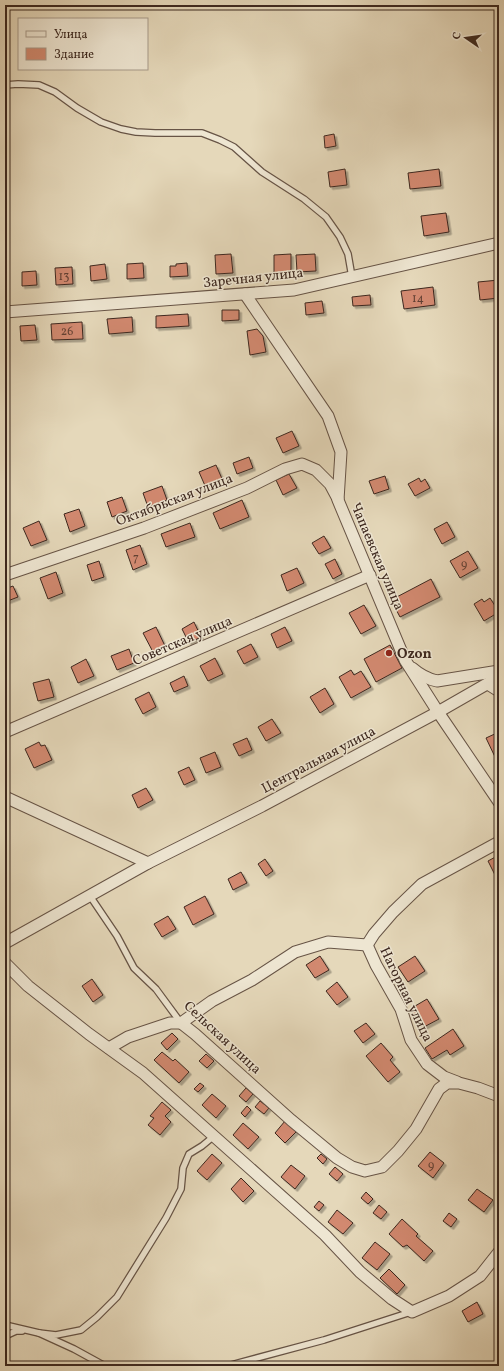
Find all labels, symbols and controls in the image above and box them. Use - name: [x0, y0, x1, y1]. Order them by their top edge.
- legend: [18, 18, 148, 70]
- north arrow: [446, 18, 486, 58]
- text: Улица: [54, 27, 87, 43]
- text: С: [450, 31, 466, 41]
- text: Здание: [54, 47, 94, 63]
- street label: Заречная улица: [202, 264, 304, 293]
- house number: 13: [59, 269, 69, 285]
- house number: 14: [412, 291, 424, 307]
- house number: 26: [61, 324, 73, 340]
- street label: Октябрьская улица: [113, 469, 236, 531]
- street label: Чапаевская улица: [345, 500, 408, 613]
- house number: 7: [133, 550, 139, 566]
- house number: 9: [461, 557, 467, 573]
- street label: Советская улица: [130, 612, 235, 671]
- place label: Ozon: [397, 645, 432, 664]
- marker: Ozon: [384, 648, 394, 658]
- street label: Центральная улица: [258, 722, 379, 798]
- street label: Нагорная улица: [375, 944, 437, 1045]
- street label: Сельская улица: [179, 997, 265, 1079]
- house number: 9: [428, 1158, 434, 1174]

